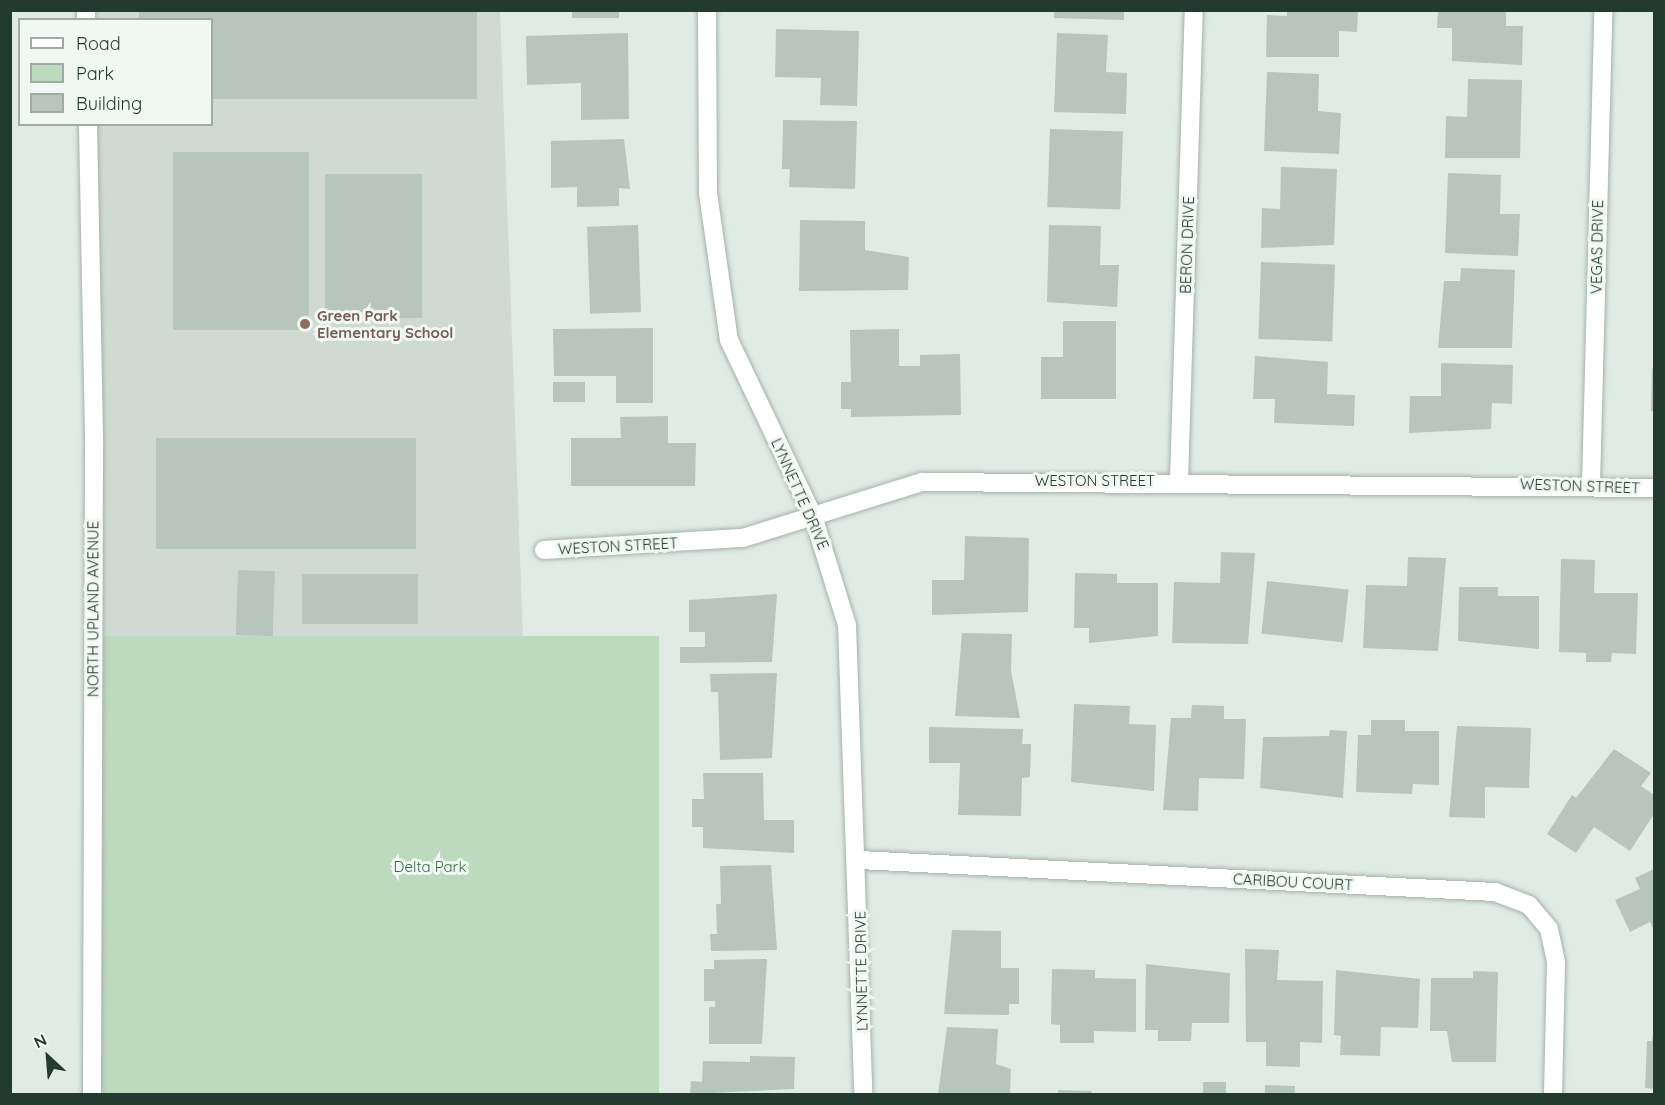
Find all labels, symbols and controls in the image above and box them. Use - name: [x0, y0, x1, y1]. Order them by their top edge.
- legend: [18, 18, 213, 126]
- text: Road: [76, 32, 121, 55]
- text: Park: [76, 62, 114, 85]
- text: Building: [76, 92, 142, 115]
- street label: BERON DRIVE: [1176, 196, 1198, 294]
- street label: VEGAS DRIVE: [1587, 200, 1607, 294]
- place label: Green Park Elementary School: [317, 306, 453, 341]
- marker: Green Park Elementary School: [298, 317, 312, 331]
- street label: LYNNETTE DRIVE: [767, 435, 833, 553]
- street label: WESTON STREET: [1035, 472, 1155, 490]
- street label: WESTON STREET: [1520, 475, 1640, 497]
- street label: NORTH UPLAND AVENUE: [84, 521, 102, 697]
- street label: WESTON STREET: [557, 534, 679, 558]
- park label: Delta Park: [394, 858, 466, 876]
- street label: CARIBOU COURT: [1233, 870, 1353, 894]
- street label: LYNNETTE DRIVE: [851, 911, 871, 1031]
- north arrow: [18, 1027, 78, 1087]
- text: N: [30, 1029, 50, 1052]

